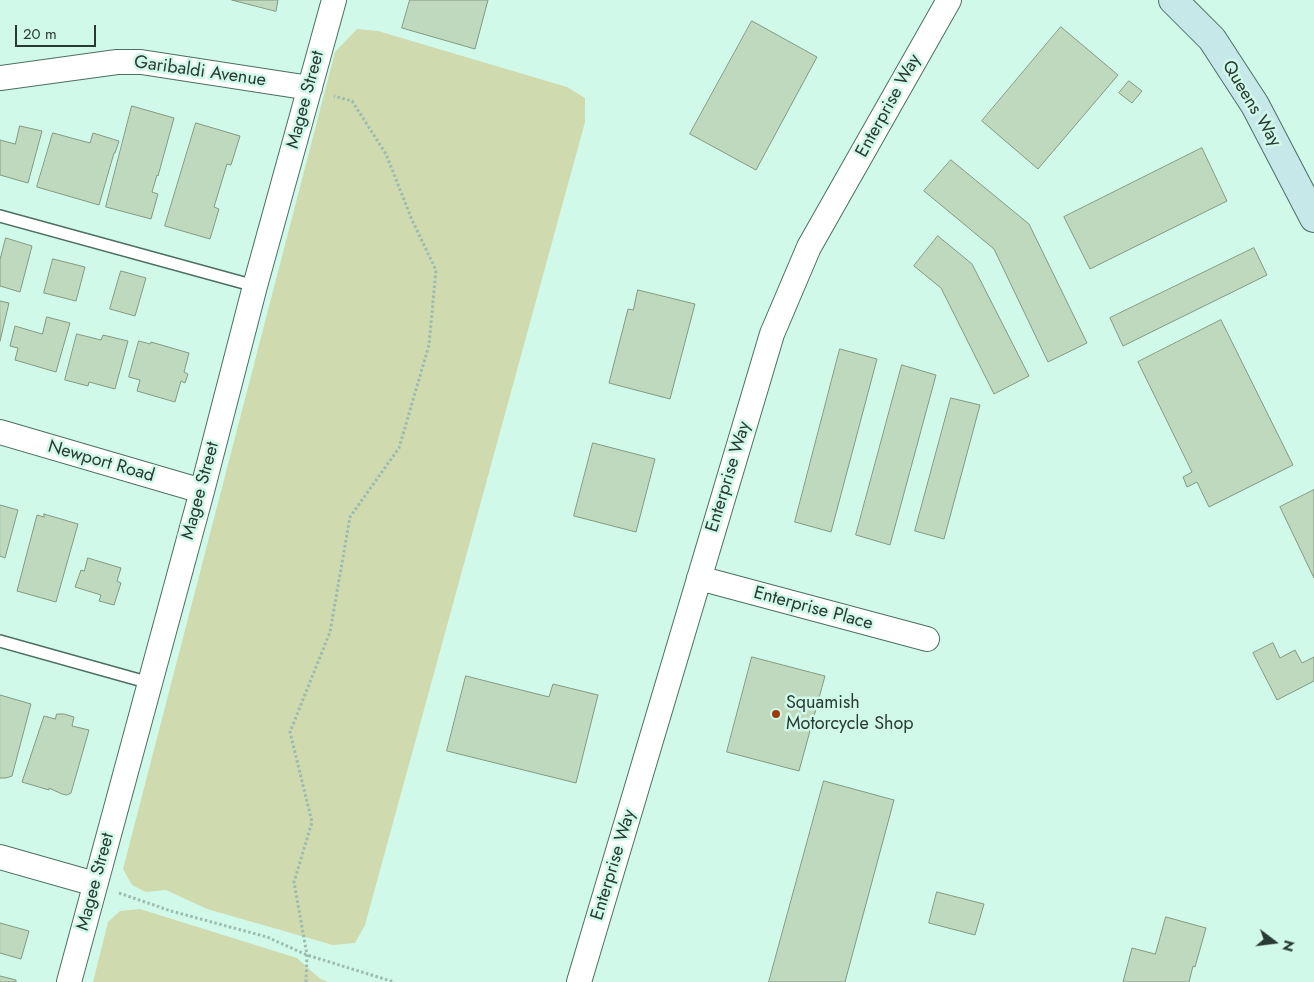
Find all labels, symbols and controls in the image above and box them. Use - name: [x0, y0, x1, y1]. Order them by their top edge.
- scale bar: [18, 15, 99, 47]
- text: 20 m: [23, 23, 57, 45]
- street label: Magee Street: [283, 49, 329, 151]
- street label: Enterprise Way: [852, 51, 926, 161]
- street label: Garibaldi Avenue: [133, 52, 267, 92]
- street label: Queens Way: [1217, 57, 1285, 151]
- street label: Enterprise Way: [702, 419, 756, 535]
- street label: Newport Road: [45, 436, 157, 488]
- street label: Magee Street: [178, 440, 224, 542]
- street label: Enterprise Place: [751, 583, 875, 635]
- place label: Squamish Motorcycle Shop: [786, 693, 914, 736]
- marker: Squamish Motorcycle Shop: [770, 708, 782, 720]
- street label: Enterprise Way: [587, 807, 641, 923]
- street label: Magee Street: [73, 831, 119, 933]
- north arrow: [1249, 917, 1299, 967]
- text: N: [1277, 938, 1300, 954]

